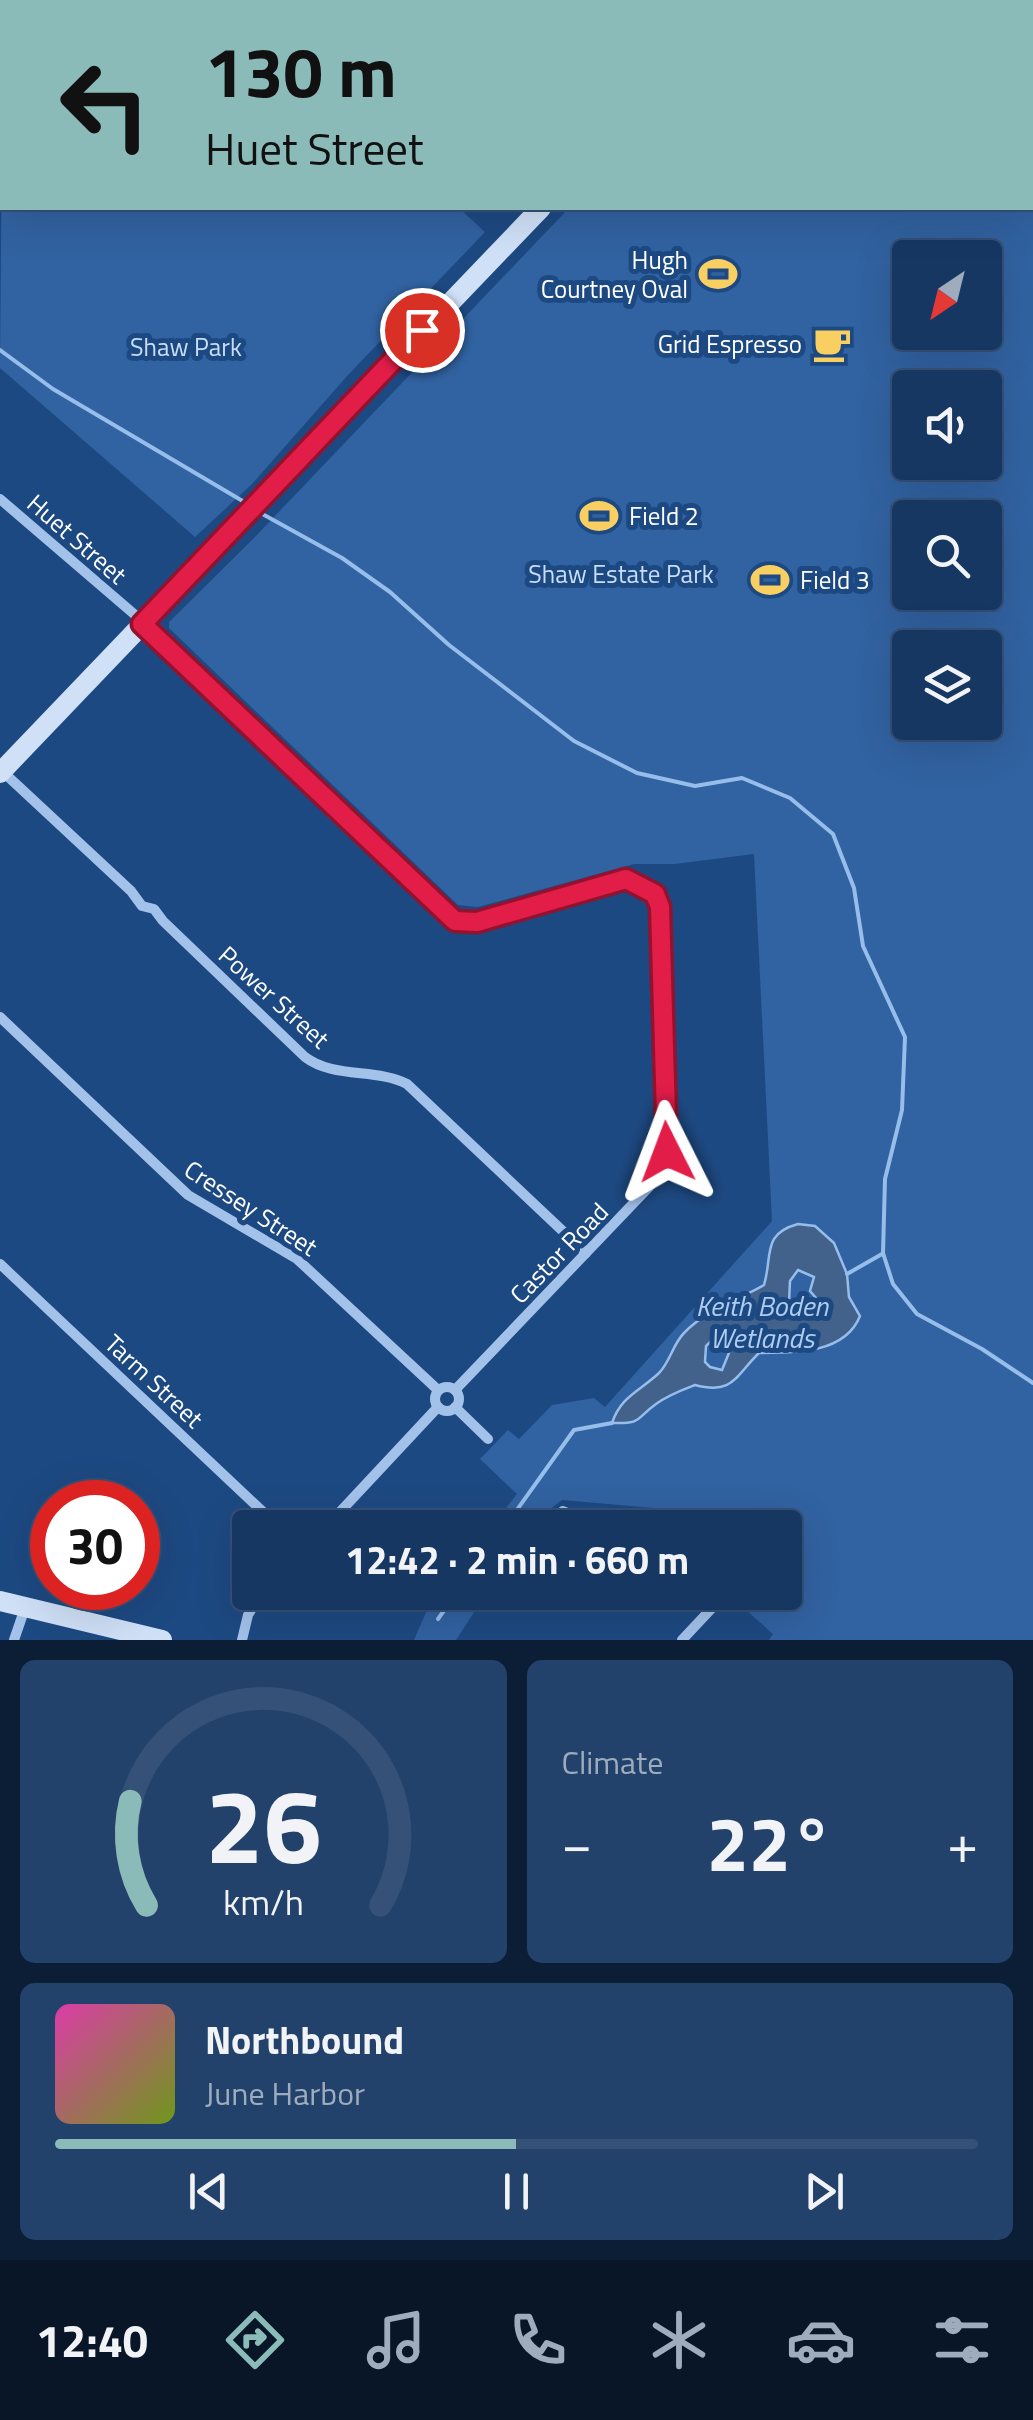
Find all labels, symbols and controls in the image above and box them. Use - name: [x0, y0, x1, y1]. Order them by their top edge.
- text: 130 m: [205, 18, 397, 124]
- icon: left: [40, 40, 170, 170]
- text: Huet Street: [205, 114, 424, 182]
- north arrow: [892, 240, 1002, 350]
- map controls: [892, 240, 1002, 740]
- place label: Hugh Courtney Oval: [541, 241, 688, 308]
- sports icon: Hugh Courtney Oval: [697, 253, 739, 295]
- pin: [380, 288, 465, 373]
- icon: arrive: [395, 303, 450, 358]
- cafe icon: Grid Espresso: [811, 323, 853, 365]
- place label: Grid Espresso: [658, 325, 802, 363]
- park label: Shaw Park: [130, 328, 242, 366]
- button: sound: [892, 370, 1002, 480]
- street label: Huet Street: [19, 485, 135, 593]
- sports icon: Field 2: [578, 495, 620, 537]
- place label: Field 2: [629, 497, 699, 535]
- button: search: [892, 500, 1002, 610]
- park label: Shaw Estate Park: [528, 555, 714, 593]
- sports icon: Field 3: [749, 559, 791, 601]
- place label: Field 3: [800, 561, 870, 599]
- button: layers: [892, 630, 1002, 740]
- street label: Power Street: [210, 937, 338, 1057]
- position arrow: [615, 1100, 719, 1204]
- street label: Cressey Street: [177, 1151, 325, 1266]
- street label: Castor Road: [501, 1194, 617, 1312]
- water label: Keith Boden Wetlands: [696, 1284, 829, 1359]
- street label: Tarm Street: [96, 1325, 212, 1437]
- speed limit sign: 30: [30, 1480, 160, 1610]
- text: 12:42 · 2 min · 660 m: [345, 1531, 689, 1589]
- text: Climate: [562, 1738, 663, 1786]
- text: 26: [205, 1745, 321, 1903]
- text: 22°: [707, 1786, 833, 1900]
- text: −: [562, 1801, 592, 1884]
- text: +: [947, 1801, 978, 1884]
- text: km/h: [223, 1874, 304, 1929]
- text: Northbound: [205, 2011, 404, 2069]
- text: June Harbor: [205, 2069, 365, 2117]
- icon: previous: [181, 2164, 236, 2219]
- icon: pause: [489, 2164, 544, 2219]
- icon: next: [797, 2164, 852, 2219]
- icon: directions: [220, 2305, 290, 2375]
- icon: music: [361, 2305, 431, 2375]
- icon: phone: [503, 2305, 573, 2375]
- icon: climate: [644, 2305, 714, 2375]
- icon: car: [786, 2305, 856, 2375]
- icon: filters: [927, 2305, 997, 2375]
- text: 12:40: [36, 2306, 148, 2374]

